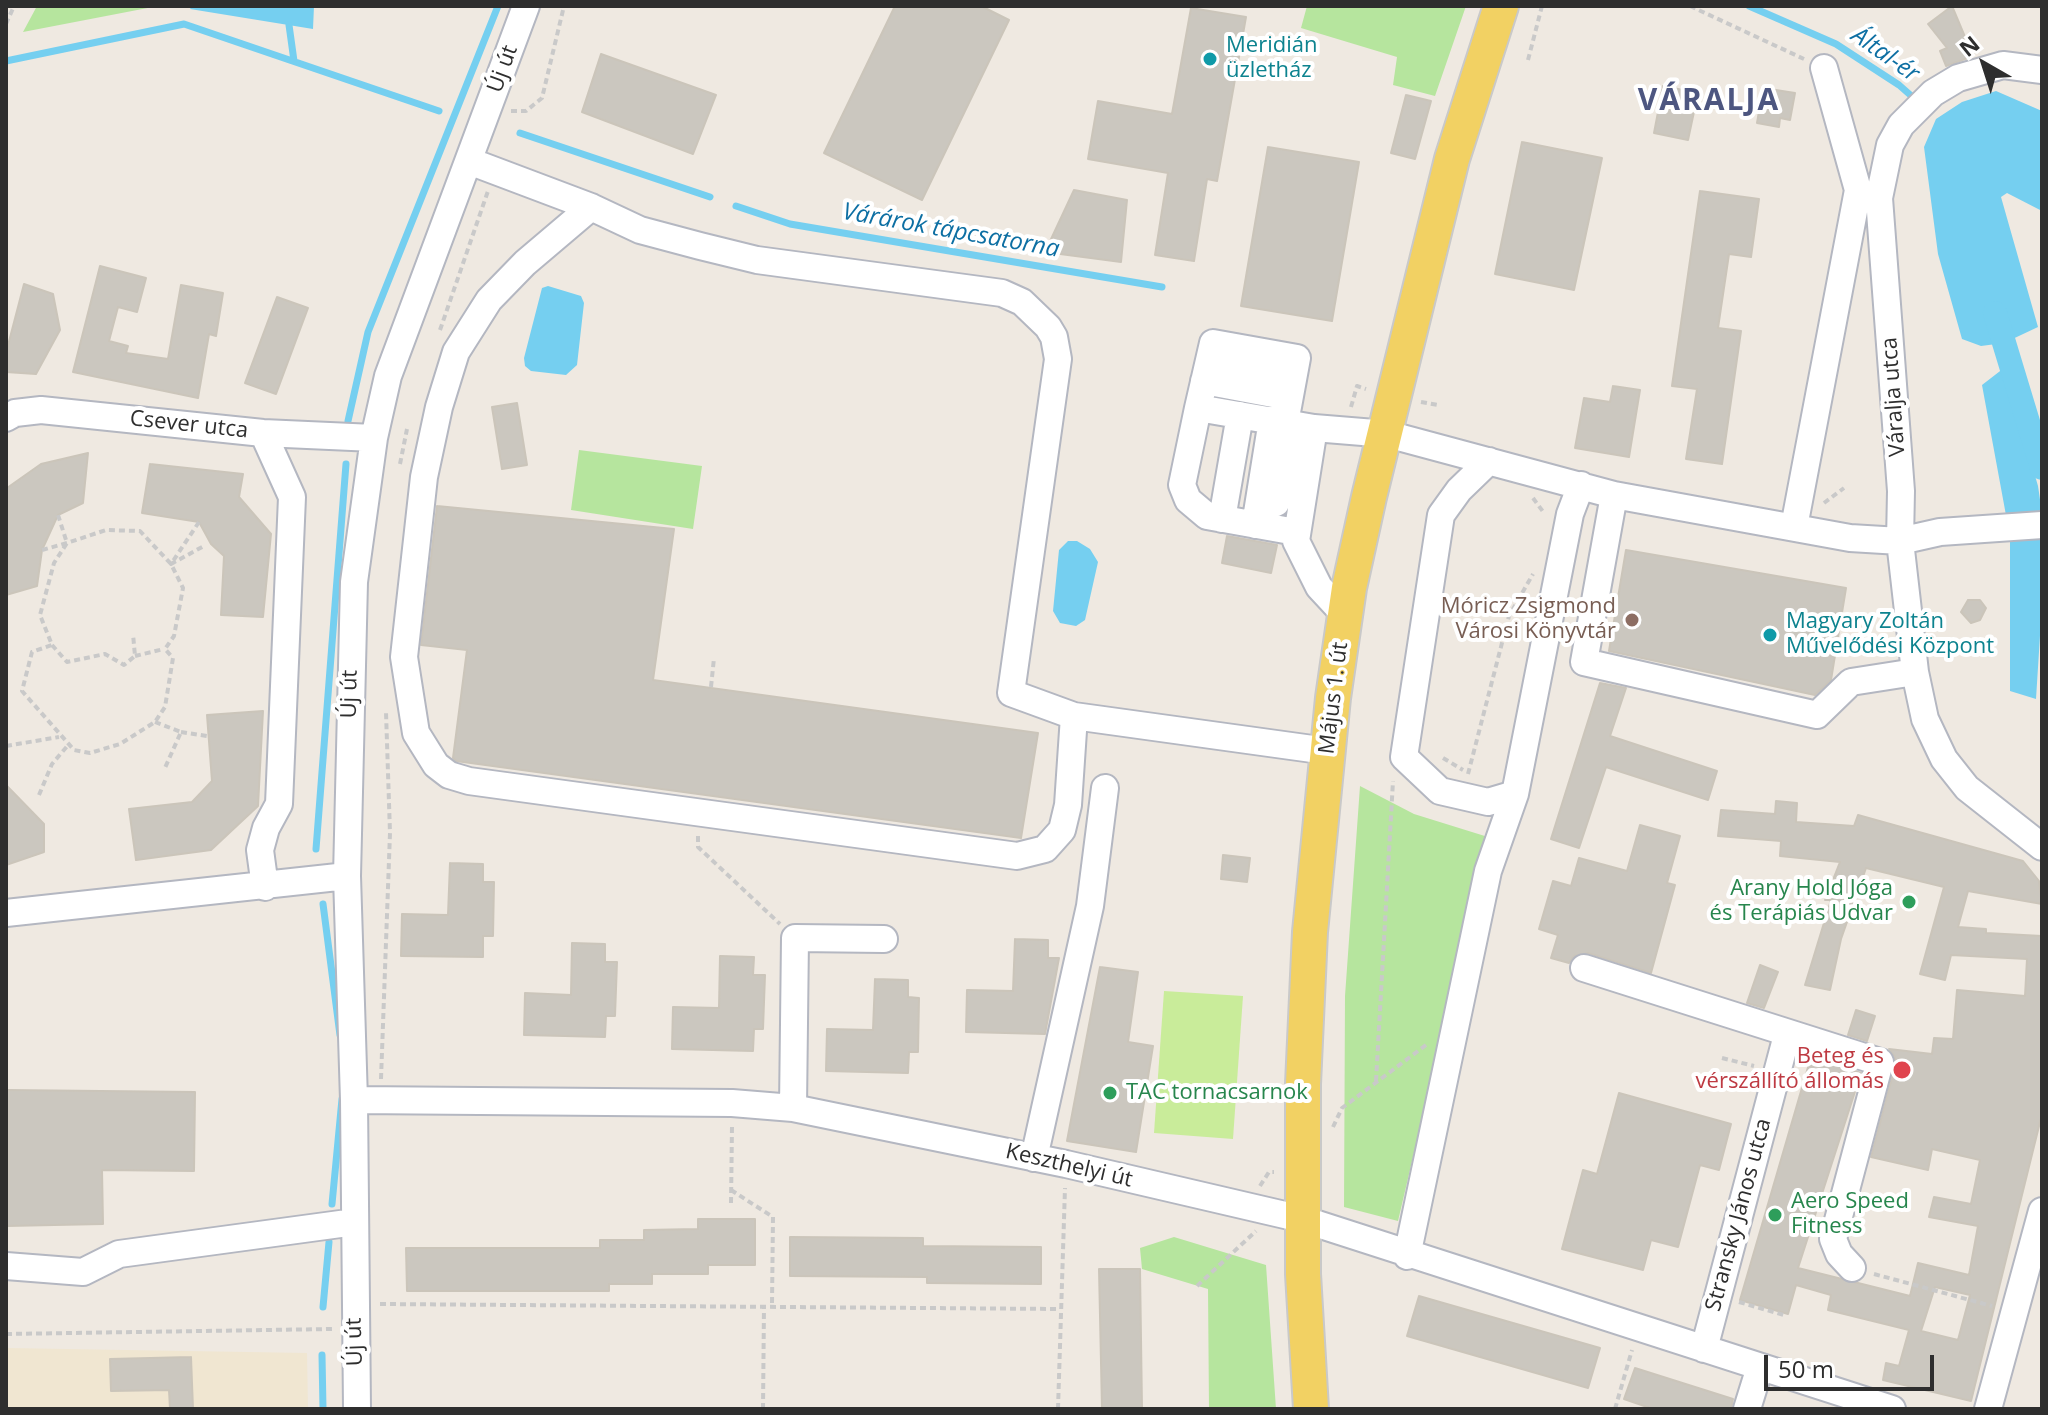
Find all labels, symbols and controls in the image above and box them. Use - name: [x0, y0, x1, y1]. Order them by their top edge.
- water label: Által-ér: [1846, 21, 1924, 89]
- north arrow: [1944, 24, 2024, 104]
- text: N: [1952, 28, 1985, 63]
- place label: Meridián üzletház: [1226, 33, 1317, 84]
- street label: Új út: [482, 42, 524, 96]
- marker: Meridián üzletház: [1201, 50, 1219, 68]
- district label: VÁRALJA: [1638, 83, 1780, 119]
- water label: Várárok tápcsatorna: [841, 198, 1061, 264]
- street label: Váralja utca: [1877, 336, 1911, 458]
- street label: Csever utca: [129, 406, 249, 444]
- place label: Móricz Zsigmond Városi Könyvtár: [1441, 594, 1616, 646]
- place label: Magyary Zoltán Művelődési Központ: [1786, 609, 1994, 660]
- marker: Móricz Zsigmond Városi Könyvtár: [1623, 611, 1641, 629]
- marker: Magyary Zoltán Művelődési Központ: [1761, 626, 1779, 644]
- street label: Május 1. út: [1314, 640, 1354, 756]
- street label: Új út: [336, 669, 364, 719]
- place label: Arany Hold Jóga és Terápiás Udvar: [1710, 876, 1893, 928]
- marker: Arany Hold Jóga és Terápiás Udvar: [1900, 893, 1918, 911]
- place label: Beteg és vérszállító állomás: [1696, 1044, 1884, 1096]
- marker: Beteg és vérszállító állomás: [1891, 1059, 1913, 1081]
- place label: TAC tornacsarnok: [1126, 1080, 1308, 1106]
- marker: TAC tornacsarnok: [1101, 1084, 1119, 1102]
- street label: Stransky János utca: [1701, 1116, 1777, 1314]
- street label: Keszthelyi út: [1003, 1139, 1135, 1193]
- place label: Aero Speed Fitness: [1791, 1189, 1909, 1240]
- marker: Aero Speed Fitness: [1766, 1206, 1784, 1224]
- street label: Új út: [341, 1317, 369, 1367]
- scale bar: [1768, 1339, 1938, 1389]
- text: 50 m: [1778, 1352, 1834, 1385]

